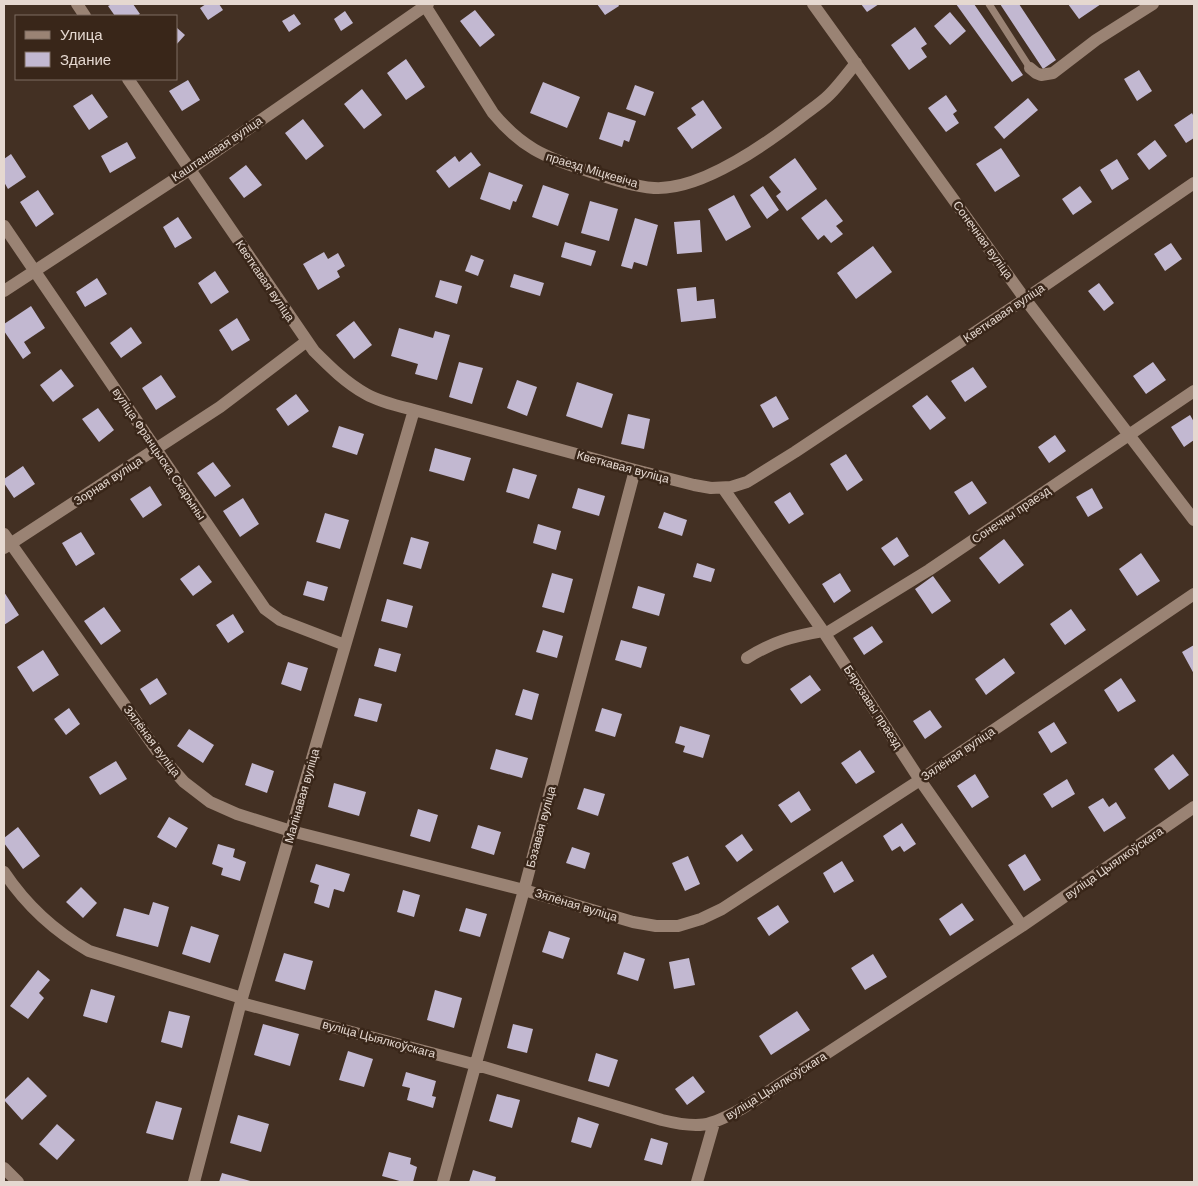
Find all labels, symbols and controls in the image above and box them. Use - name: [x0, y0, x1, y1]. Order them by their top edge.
- legend: [15, 15, 178, 80]
- text: Улица: [60, 26, 103, 43]
- text: Здание: [60, 51, 111, 68]
- street label: Каштанавая вуліца: [169, 113, 265, 185]
- street label: праезд Міцкевіча: [544, 149, 640, 191]
- street label: Сонечная вуліца: [950, 198, 1016, 282]
- street label: Кветкавая вуліца: [233, 238, 298, 325]
- street label: Кветкавая вуліца: [961, 280, 1048, 345]
- street label: вуліца Францыска Скарыны: [110, 385, 208, 523]
- street label: Кветкавая вуліца: [575, 448, 671, 486]
- street label: Зорная вуліца: [71, 453, 145, 508]
- street label: Сонечны праезд: [969, 484, 1053, 546]
- street label: Бярозавы праезд: [841, 663, 905, 751]
- street label: Зялёная вуліца: [121, 703, 184, 780]
- street label: Зялёная вуліца: [919, 724, 998, 784]
- street label: Малінавая вуліца: [282, 747, 322, 845]
- street label: Бэзавая вуліца: [523, 784, 559, 869]
- street label: вуліца Цыялкоўскага: [1062, 824, 1166, 902]
- street label: Зялёная вуліца: [533, 886, 619, 924]
- street label: вуліца Цыялкоўскага: [321, 1017, 437, 1061]
- street label: вуліца Цыялкоўскага: [723, 1049, 829, 1123]

